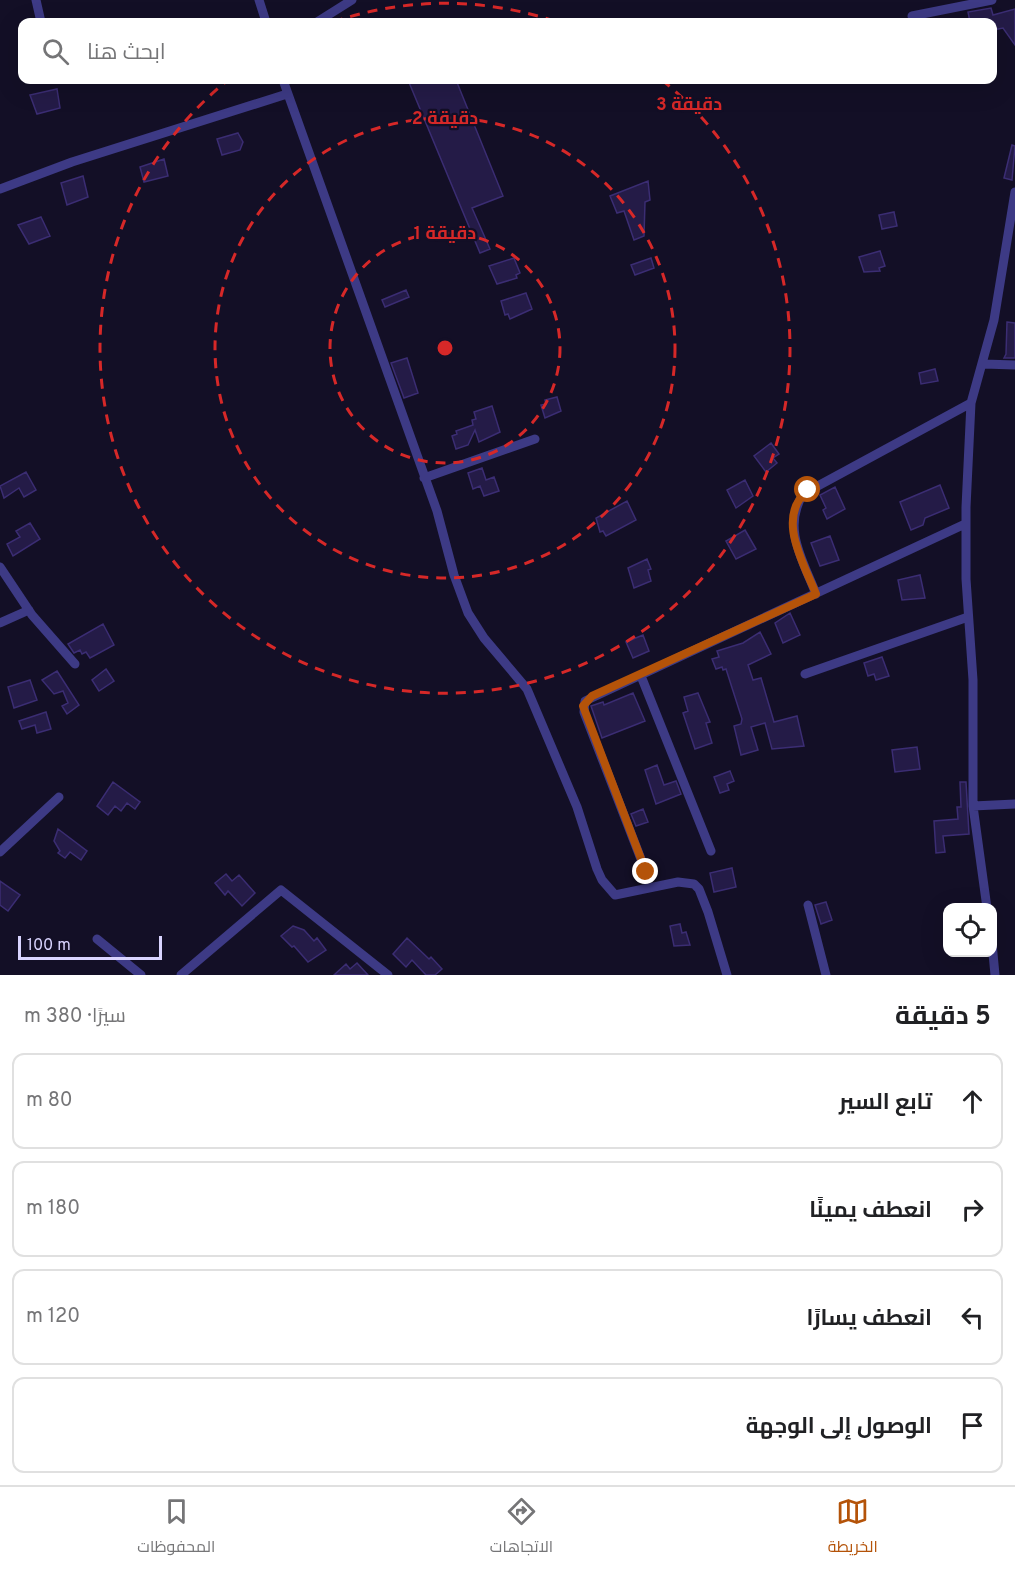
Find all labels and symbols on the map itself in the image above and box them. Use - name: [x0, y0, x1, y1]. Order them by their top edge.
- text: 3 دقيقة: [656, 94, 722, 117]
- text: 2 دقيقة: [412, 108, 478, 131]
- text: 1 دقيقة: [414, 223, 476, 246]
- centre of rings: [435, 338, 455, 358]
- route start: [794, 476, 820, 502]
- route end: [632, 858, 658, 884]
- scale bar: [18, 933, 162, 960]

